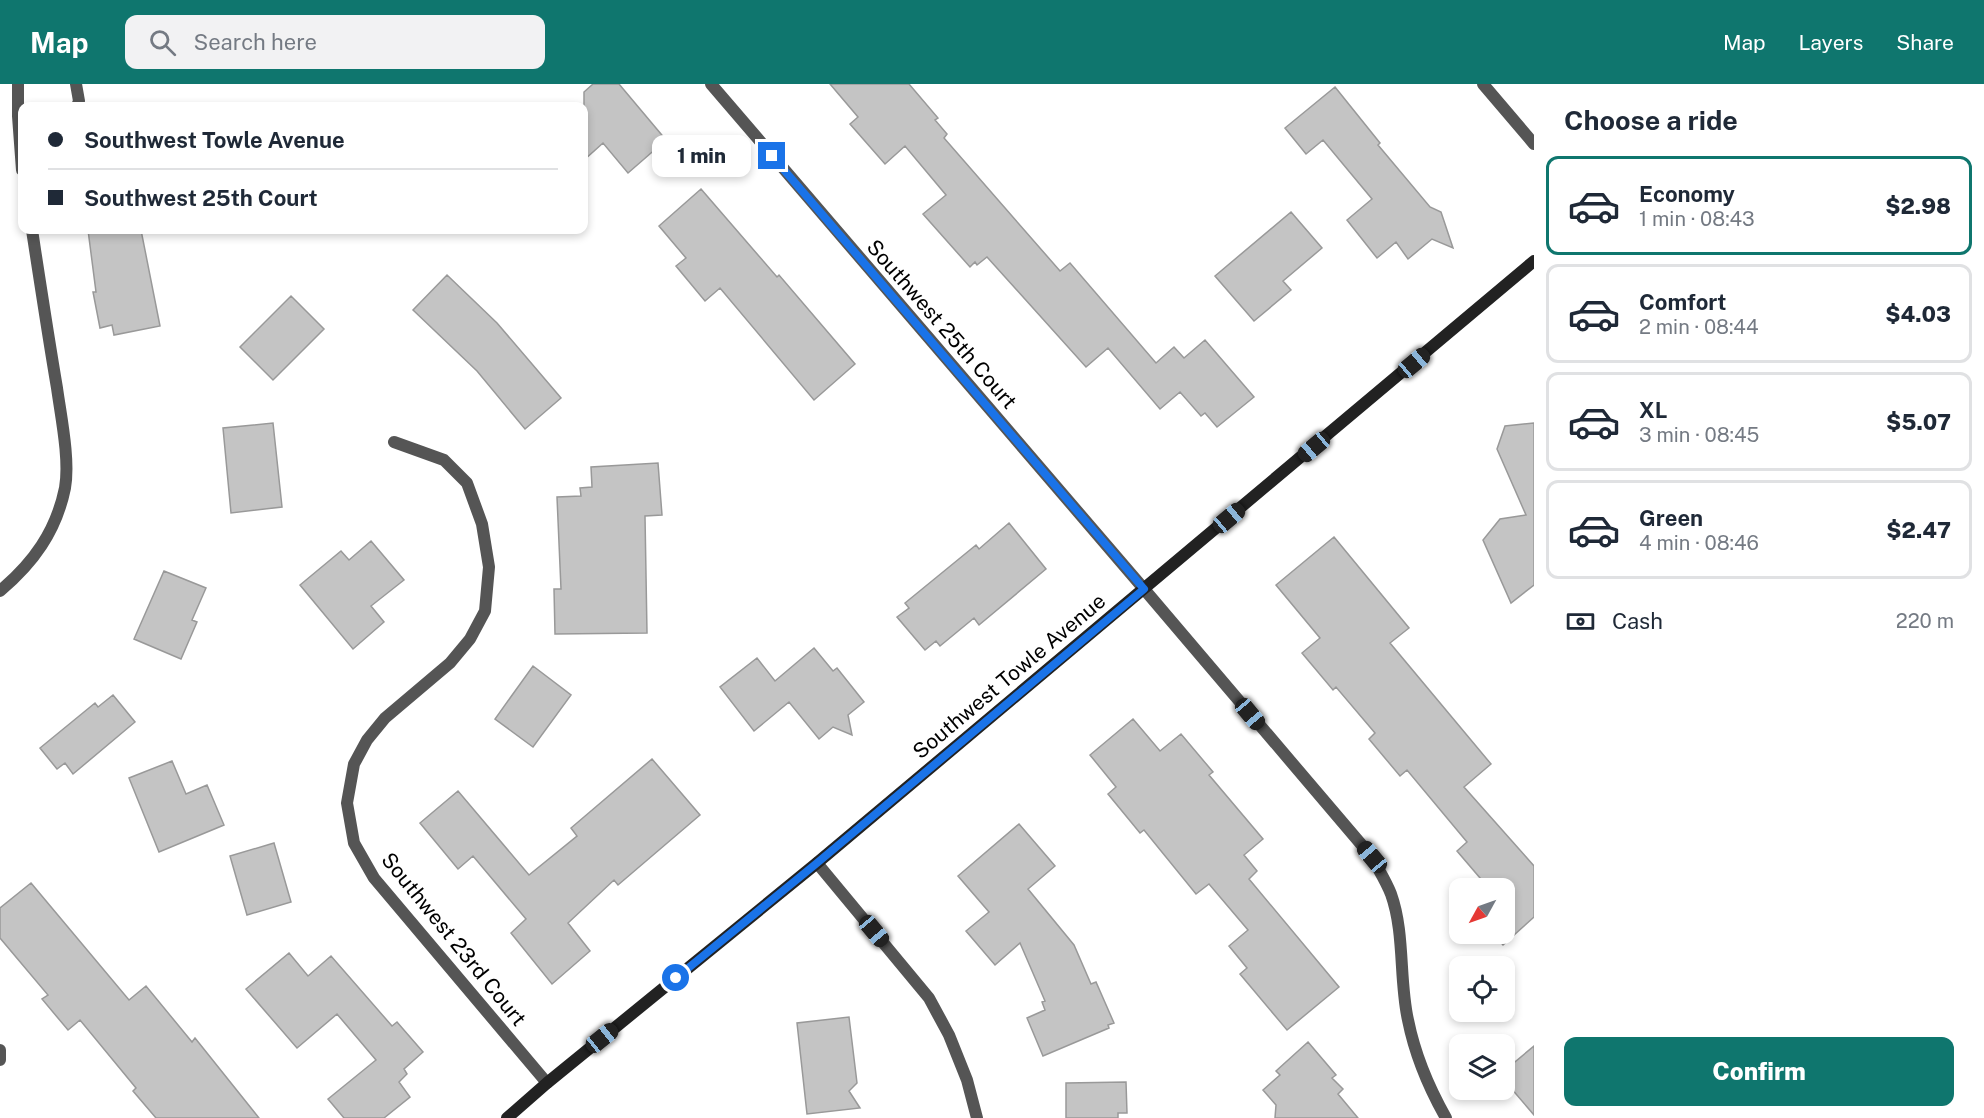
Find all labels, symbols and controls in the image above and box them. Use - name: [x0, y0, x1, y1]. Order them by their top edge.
- search box: [125, 15, 545, 69]
- text: Map: [30, 26, 89, 59]
- icon: search: [146, 26, 179, 59]
- text: Search here: [194, 29, 317, 55]
- text: Map: [1723, 30, 1766, 55]
- text: Layers: [1799, 30, 1863, 55]
- text: Share: [1896, 30, 1954, 55]
- text: Choose a ride: [1564, 104, 1738, 136]
- text: Southwest Towle Avenue: [84, 127, 345, 153]
- callout: 1 min: [652, 135, 751, 177]
- route end: [758, 142, 785, 169]
- text: 1 min: [677, 144, 726, 168]
- icon: car: [1567, 179, 1621, 233]
- text: Economy: [1639, 181, 1735, 207]
- text: Southwest 25th Court: [84, 185, 318, 211]
- text: $2.98: [1885, 193, 1951, 219]
- text: 1 min · 08:43: [1639, 207, 1755, 231]
- street label: Southwest 25th Court: [862, 234, 1022, 414]
- icon: car: [1567, 287, 1621, 341]
- text: Comfort: [1639, 289, 1726, 315]
- text: $4.03: [1885, 301, 1951, 327]
- text: 2 min · 08:44: [1639, 315, 1758, 339]
- car: [1394, 345, 1434, 381]
- icon: car: [1567, 395, 1621, 449]
- text: XL: [1639, 397, 1667, 423]
- text: $5.07: [1886, 409, 1951, 435]
- text: 3 min · 08:45: [1639, 423, 1759, 447]
- car: [1294, 429, 1334, 465]
- car: [1209, 500, 1249, 536]
- icon: car: [1567, 503, 1621, 557]
- text: Green: [1639, 505, 1703, 531]
- text: $2.47: [1886, 517, 1951, 543]
- text: 4 min · 08:46: [1639, 531, 1759, 555]
- street label: Southwest Towle Avenue: [908, 588, 1110, 764]
- icon: cash: [1564, 605, 1597, 638]
- text: Cash: [1612, 608, 1663, 634]
- text: 220 m: [1896, 609, 1954, 633]
- car: [1232, 694, 1268, 734]
- car: [1354, 837, 1390, 877]
- street label: Southwest 23rd Court: [376, 847, 532, 1031]
- north arrow: [1449, 878, 1515, 944]
- map controls: [1449, 878, 1515, 1100]
- car: [856, 911, 892, 951]
- button: locate: [1449, 956, 1515, 1022]
- route start: [662, 964, 689, 991]
- car: [582, 1020, 622, 1056]
- button: layers: [1449, 1034, 1515, 1100]
- button: Confirm: [1564, 1037, 1954, 1106]

